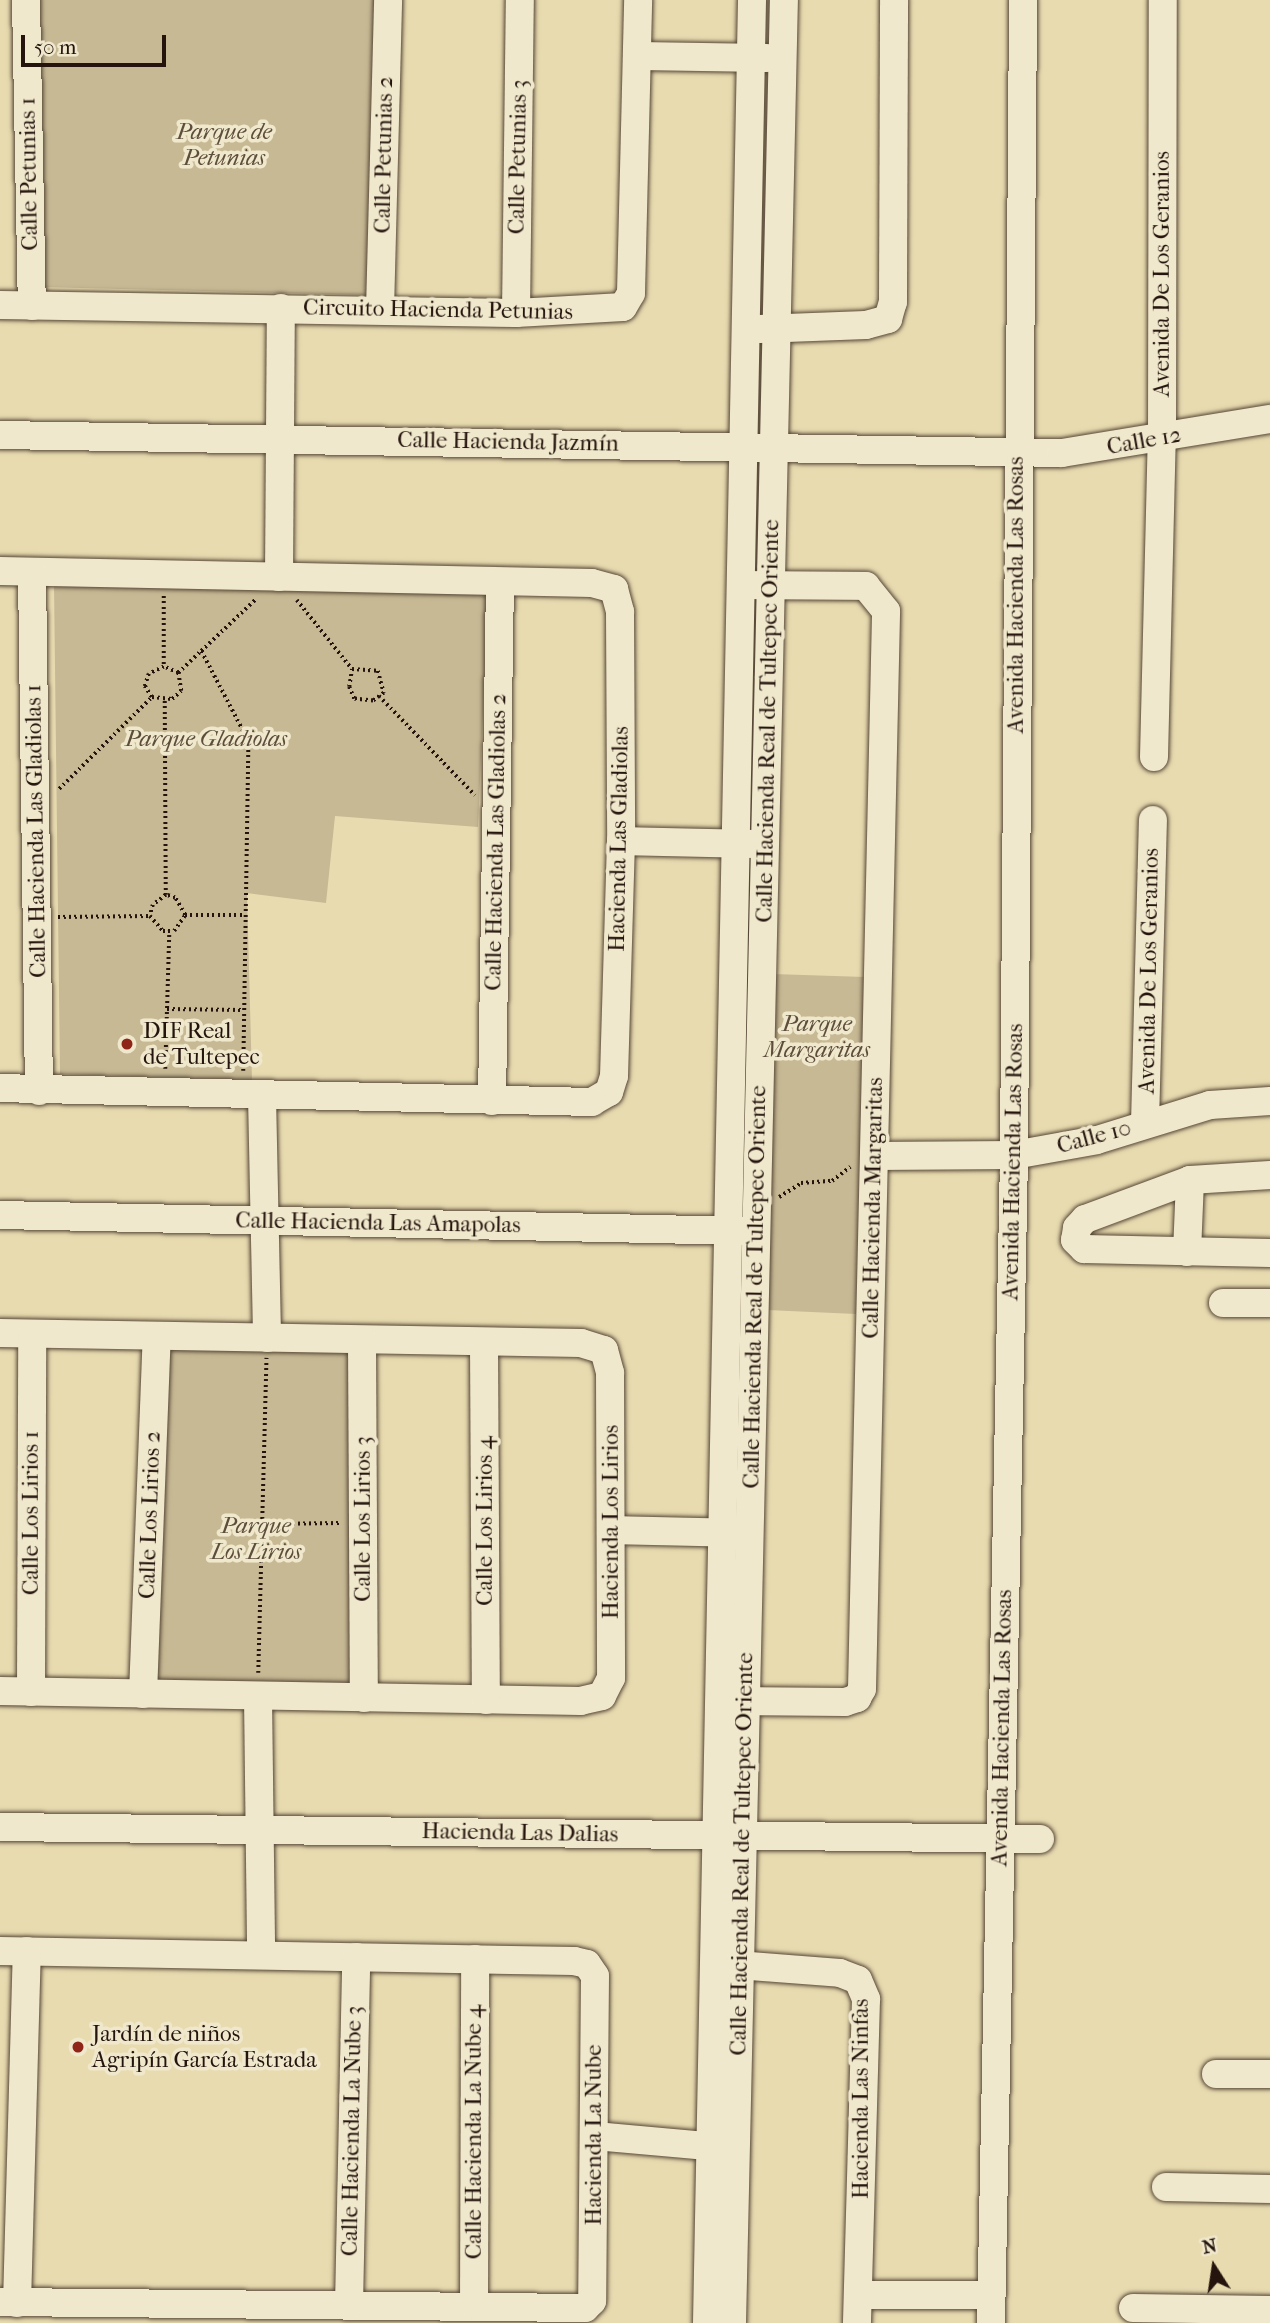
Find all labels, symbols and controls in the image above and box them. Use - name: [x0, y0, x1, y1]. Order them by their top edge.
- scale bar: [24, 21, 170, 65]
- text: 50 m: [34, 35, 77, 59]
- street label: Calle Petunias 2: [369, 76, 399, 234]
- street label: Calle Petunias 3: [503, 79, 533, 235]
- street label: Calle Petunias 1: [14, 97, 44, 251]
- park label: Parque de Petunias: [176, 118, 272, 172]
- street label: Avenida De Los Geranios: [1148, 151, 1176, 397]
- street label: Circuito Hacienda Petunias: [303, 294, 573, 326]
- street label: Calle 12: [1105, 421, 1183, 461]
- street label: Calle Hacienda Jazmín: [397, 426, 619, 458]
- street label: Avenida Hacienda Las Rosas: [1002, 457, 1030, 733]
- street label: Calle Hacienda Real de Tultepec Oriente: [751, 519, 785, 923]
- street label: Calle Hacienda Las Gladiolas 1: [20, 684, 52, 978]
- street label: Calle Hacienda Las Gladiolas 2: [480, 693, 512, 991]
- park label: Parque Gladiolas: [125, 725, 287, 753]
- street label: Hacienda Las Gladiolas: [603, 726, 635, 952]
- street label: Avenida De Los Geranios: [1133, 848, 1165, 1094]
- park label: Parque Margaritas: [764, 1010, 870, 1064]
- place label: DIF Real de Tultepec: [143, 1017, 260, 1071]
- street label: Avenida Hacienda Las Rosas: [997, 1023, 1029, 1301]
- marker: DIF Real de Tultepec: [117, 1034, 137, 1054]
- street label: Calle Hacienda Margaritas: [857, 1077, 889, 1339]
- street label: Calle Hacienda Real de Tultepec Oriente: [738, 1085, 772, 1489]
- street label: Calle 10: [1054, 1114, 1134, 1160]
- street label: Calle Hacienda Las Amapolas: [235, 1207, 521, 1239]
- street label: Hacienda Los Lirios: [597, 1425, 625, 1619]
- street label: Calle Los Lirios 1: [17, 1431, 45, 1595]
- street label: Calle Los Lirios 2: [133, 1431, 167, 1599]
- street label: Calle Los Lirios 3: [349, 1436, 377, 1602]
- street label: Calle Los Lirios 4: [471, 1436, 499, 1606]
- park label: Parque Los Lirios: [211, 1512, 301, 1566]
- street label: Avenida Hacienda Las Rosas: [986, 1589, 1018, 1867]
- street label: Calle Hacienda Real de Tultepec Oriente: [725, 1652, 759, 2056]
- street label: Hacienda Las Dalias: [421, 1817, 619, 1849]
- street label: Hacienda Las Ninfas: [847, 1999, 875, 2199]
- street label: Calle Hacienda La Nube 4: [460, 2005, 488, 2259]
- street label: Calle Hacienda La Nube 3: [336, 2006, 368, 2256]
- place label: Jardín de niños Agripín García Estrada: [92, 2020, 317, 2074]
- marker: Jardín de niños Agripín García Estrada: [70, 2039, 86, 2055]
- street label: Hacienda La Nube: [580, 2044, 608, 2226]
- north arrow: [1179, 2232, 1249, 2302]
- text: N: [1200, 2234, 1219, 2259]

